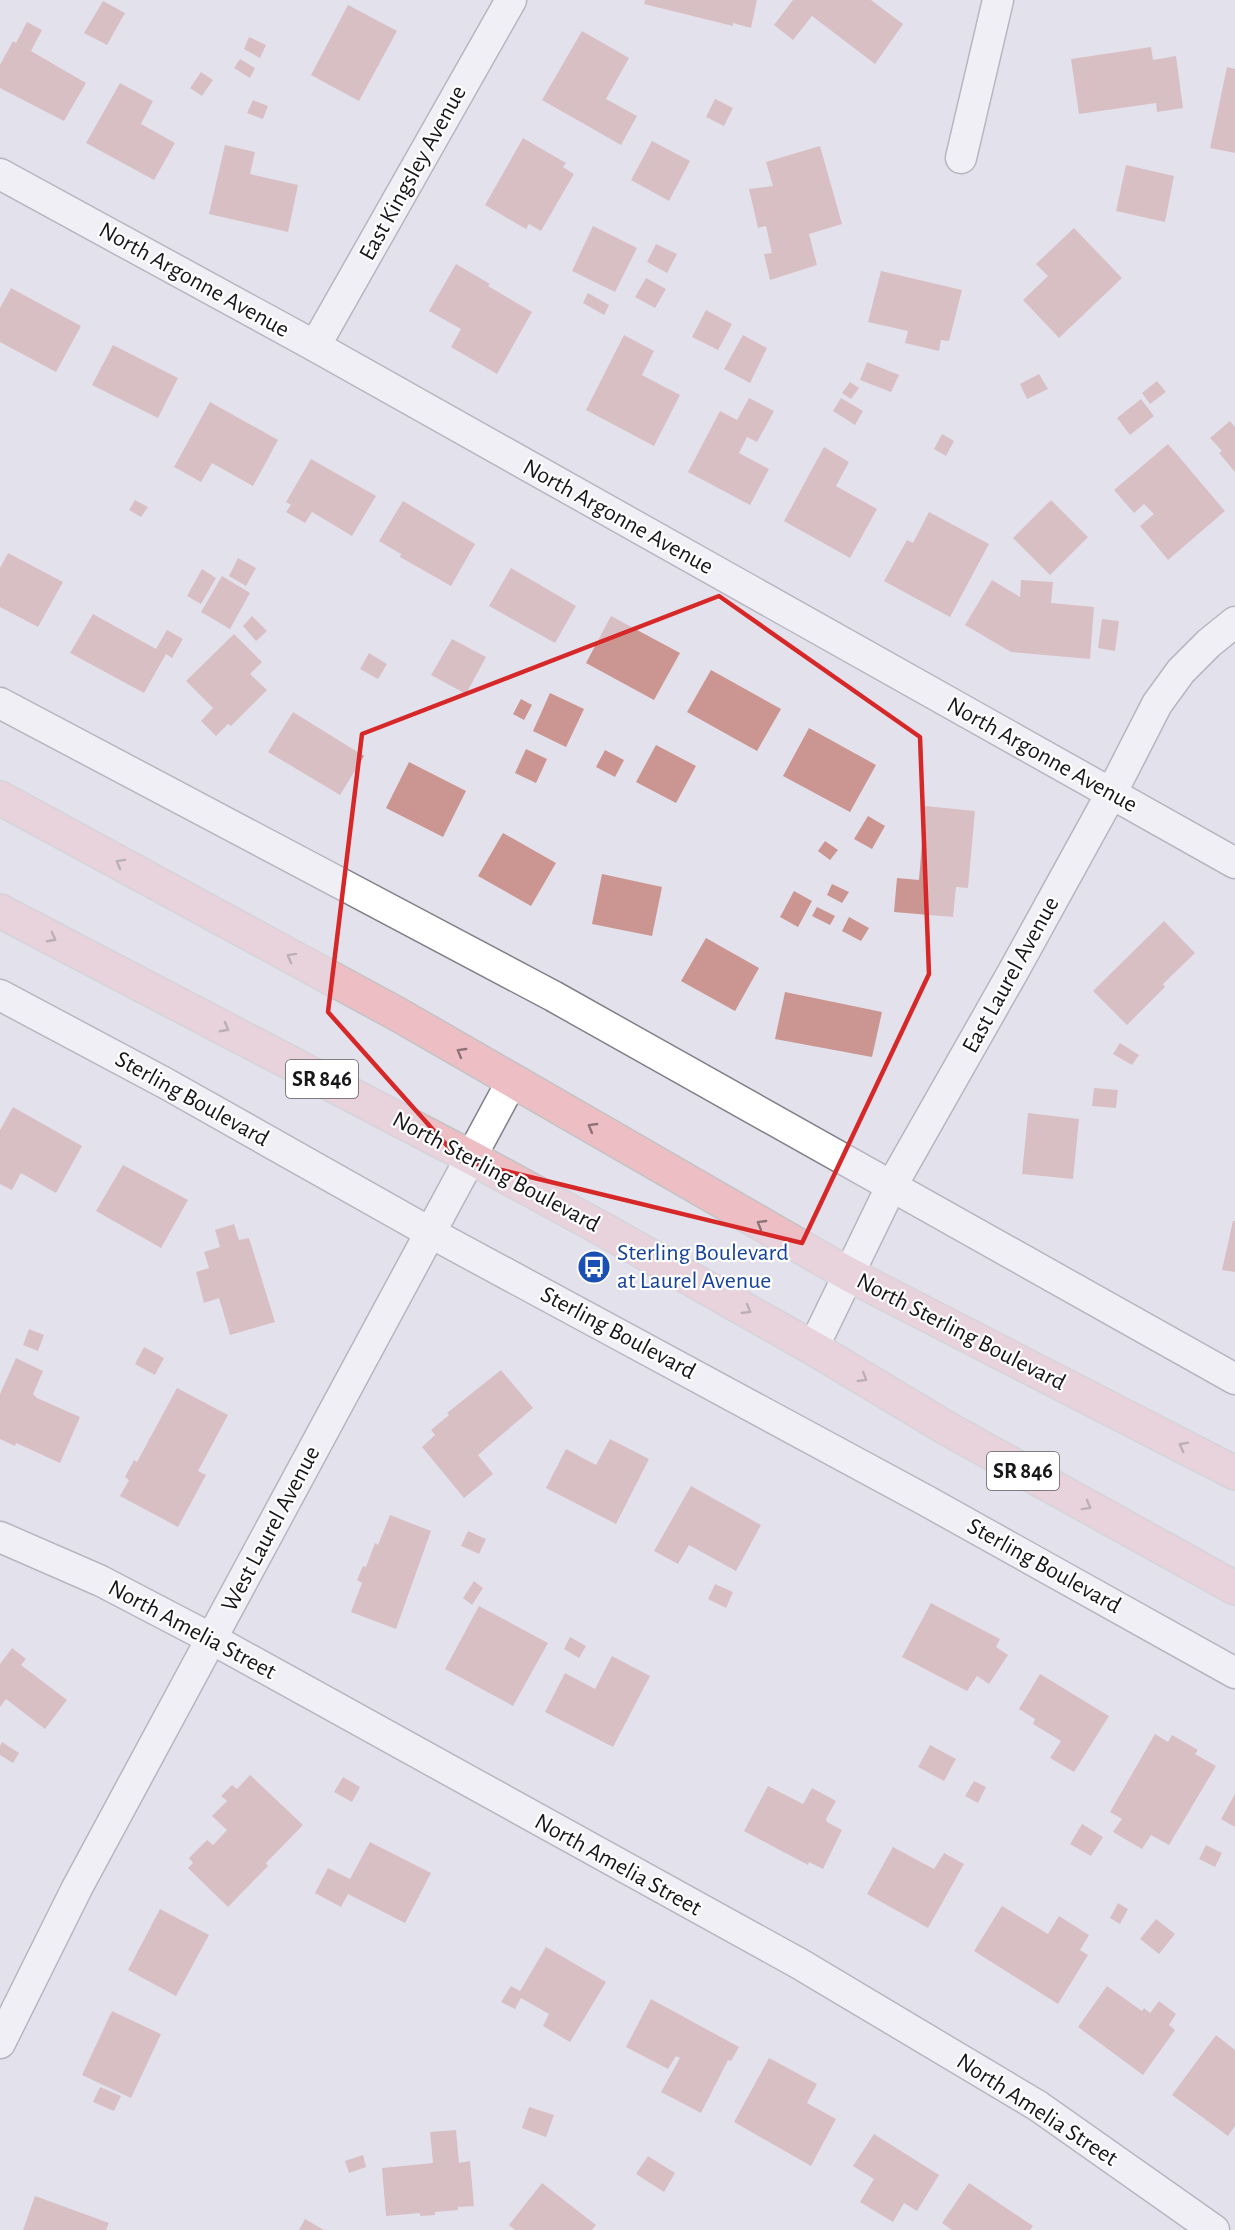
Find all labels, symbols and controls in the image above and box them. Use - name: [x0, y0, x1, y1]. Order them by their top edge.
- street label: East Kingsley Avenue: [355, 82, 471, 264]
- street label: North Argonne Avenue: [95, 218, 293, 342]
- street label: North Argonne Avenue: [519, 455, 717, 579]
- street label: North Argonne Avenue: [943, 693, 1141, 817]
- one-way arrow: [116, 859, 126, 870]
- street label: East Laurel Avenue: [958, 893, 1064, 1057]
- one-way arrow: [46, 931, 56, 942]
- one-way arrow: [287, 952, 297, 964]
- one-way arrow: [218, 1021, 229, 1033]
- street label: Sterling Boulevard: [111, 1047, 273, 1151]
- one-way arrow: [457, 1047, 468, 1059]
- road number: SR 846: [286, 1060, 358, 1098]
- street label: North Sterling Boulevard: [388, 1107, 604, 1237]
- one-way arrow: [587, 1123, 598, 1134]
- one-way arrow: [756, 1220, 767, 1231]
- place label: Sterling Boulevard at Laurel Avenue: [617, 1241, 789, 1293]
- bus stop icon: Sterling Boulevard at Laurel Avenue: [576, 1249, 612, 1285]
- street label: North Sterling Boulevard: [853, 1269, 1069, 1395]
- street label: Sterling Boulevard: [537, 1282, 699, 1384]
- one-way arrow: [741, 1303, 751, 1315]
- one-way arrow: [857, 1371, 867, 1383]
- street label: West Laurel Avenue: [217, 1442, 325, 1616]
- one-way arrow: [1179, 1442, 1189, 1453]
- road number: SR 846: [987, 1452, 1059, 1490]
- one-way arrow: [1081, 1499, 1091, 1510]
- street label: Sterling Boulevard: [963, 1514, 1125, 1618]
- street label: North Amelia Street: [104, 1576, 280, 1685]
- street label: North Amelia Street: [531, 1809, 706, 1921]
- street label: North Amelia Street: [952, 2049, 1122, 2171]

